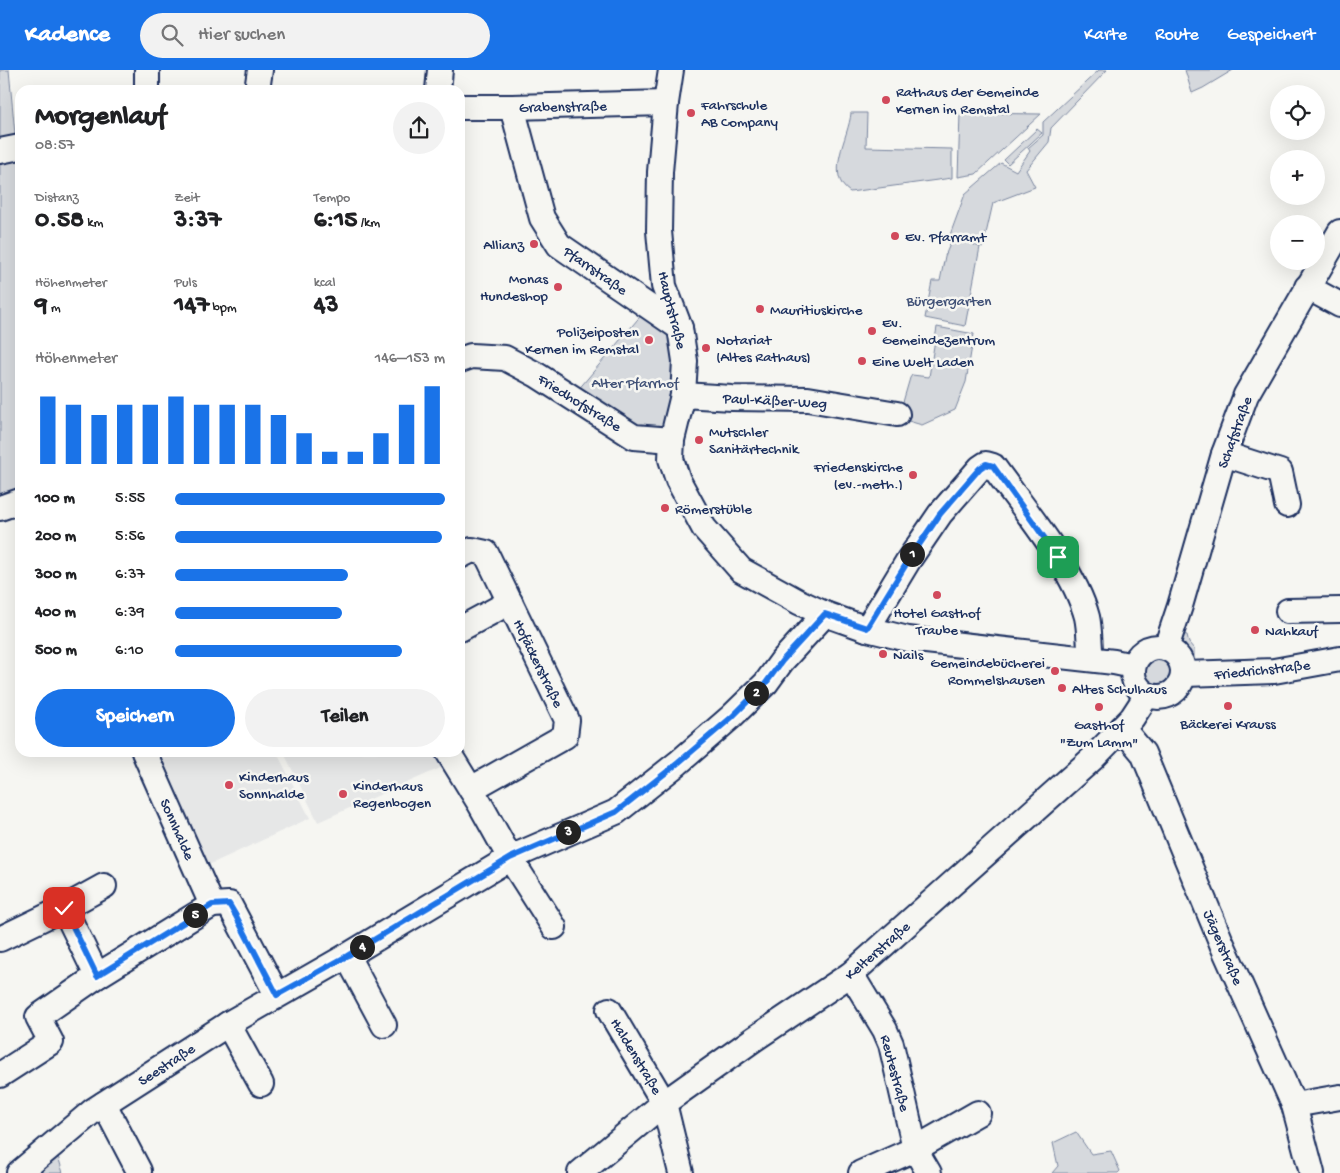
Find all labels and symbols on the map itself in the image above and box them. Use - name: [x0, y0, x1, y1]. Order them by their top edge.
- place label: Rathaus der Gemeinde Kernen im Remstal: [896, 84, 1039, 119]
- marker: Rathaus der Gemeinde Kernen im Remstal: [880, 94, 892, 106]
- place label: Fahrschule AB Company: [700, 97, 778, 132]
- street label: Grabenstraße: [519, 98, 607, 118]
- marker: Fahrschule AB Company: [685, 107, 697, 119]
- place label: Ev. Pfarramt: [905, 229, 988, 247]
- marker: Ev. Pfarramt: [889, 230, 901, 242]
- place label: Allianz: [483, 237, 524, 255]
- marker: Allianz: [528, 238, 540, 250]
- street label: Pfarrstraße: [559, 242, 631, 300]
- street label: Hauptstraße: [653, 270, 689, 352]
- place label: Monas Hundeshop: [480, 271, 549, 306]
- marker: Monas Hundeshop: [552, 281, 564, 293]
- park label: Bürgergarten: [906, 293, 991, 311]
- place label: Mauritiuskirche: [770, 302, 863, 320]
- marker: Mauritiuskirche: [754, 303, 766, 315]
- place label: Ev. Gemeindezentrum: [882, 315, 995, 350]
- place label: Polizeiposten Kernen im Remstal: [525, 324, 639, 359]
- marker: Ev. Gemeindezentrum: [866, 325, 878, 337]
- place label: Notariat (Altes Rathaus): [716, 332, 811, 367]
- marker: Polizeiposten Kernen im Remstal: [643, 334, 655, 346]
- marker: Notariat (Altes Rathaus): [700, 342, 712, 354]
- place label: Eine Welt Laden: [872, 354, 974, 372]
- marker: Eine Welt Laden: [856, 355, 868, 367]
- street label: Friedhofstraße: [533, 370, 624, 437]
- park label: Alter Pfarrhof: [591, 375, 680, 393]
- street label: Paul-Käßer-Weg: [721, 390, 827, 414]
- street label: Schafstraße: [1215, 394, 1257, 471]
- place label: Mutschler Sanitärtechnik: [709, 424, 800, 459]
- marker: Mutschler Sanitärtechnik: [693, 434, 705, 446]
- place label: Friedenskirche (ev.-meth.): [813, 459, 903, 494]
- marker: Friedenskirche (ev.-meth.): [907, 469, 919, 481]
- place label: Römerstüble: [675, 501, 752, 519]
- marker: Römerstüble: [659, 502, 671, 514]
- pin: [1037, 536, 1079, 578]
- pin: 1: [900, 542, 924, 566]
- marker: Hotel Gasthof Traube: [931, 589, 943, 601]
- place label: Hotel Gasthof Traube: [894, 605, 982, 640]
- street label: Hofäckerstraße: [508, 617, 567, 711]
- place label: Nahkauf: [1265, 623, 1319, 641]
- marker: Nahkauf: [1249, 624, 1261, 636]
- place label: Nails: [893, 647, 924, 665]
- marker: Nails: [877, 648, 889, 660]
- place label: Gemeindebücherei Rommelshausen: [930, 655, 1045, 690]
- street label: Friedrichstraße: [1212, 657, 1311, 685]
- marker: Gemeindebücherei Rommelshausen: [1049, 665, 1061, 677]
- pin: 2: [744, 680, 768, 706]
- place label: Altes Schulhaus: [1072, 681, 1167, 699]
- marker: Altes Schulhaus: [1056, 682, 1068, 694]
- marker: Bäckerei Krauss: [1222, 700, 1234, 712]
- marker: Gasthof "Zum Lamm": [1093, 701, 1105, 713]
- place label: Bäckerei Krauss: [1179, 716, 1276, 734]
- place label: Gasthof "Zum Lamm": [1060, 717, 1138, 752]
- place label: Kinderhaus Sonnhalde: [239, 769, 309, 804]
- place label: Kinderhaus Regenbogen: [353, 778, 431, 813]
- marker: Kinderhaus Sonnhalde: [223, 779, 235, 791]
- marker: Kinderhaus Regenbogen: [337, 788, 349, 800]
- street label: Sonnhalde: [155, 796, 198, 863]
- pin: 3: [556, 820, 580, 844]
- pin: [43, 887, 85, 929]
- pin: 5: [182, 902, 208, 928]
- street label: Jägerstraße: [1198, 907, 1246, 988]
- street label: Kelterstraße: [842, 918, 915, 985]
- pin: 4: [350, 934, 374, 960]
- street label: Haldenstraße: [605, 1016, 665, 1099]
- street label: Reutestraße: [875, 1033, 913, 1114]
- street label: Seestraße: [135, 1040, 199, 1091]

